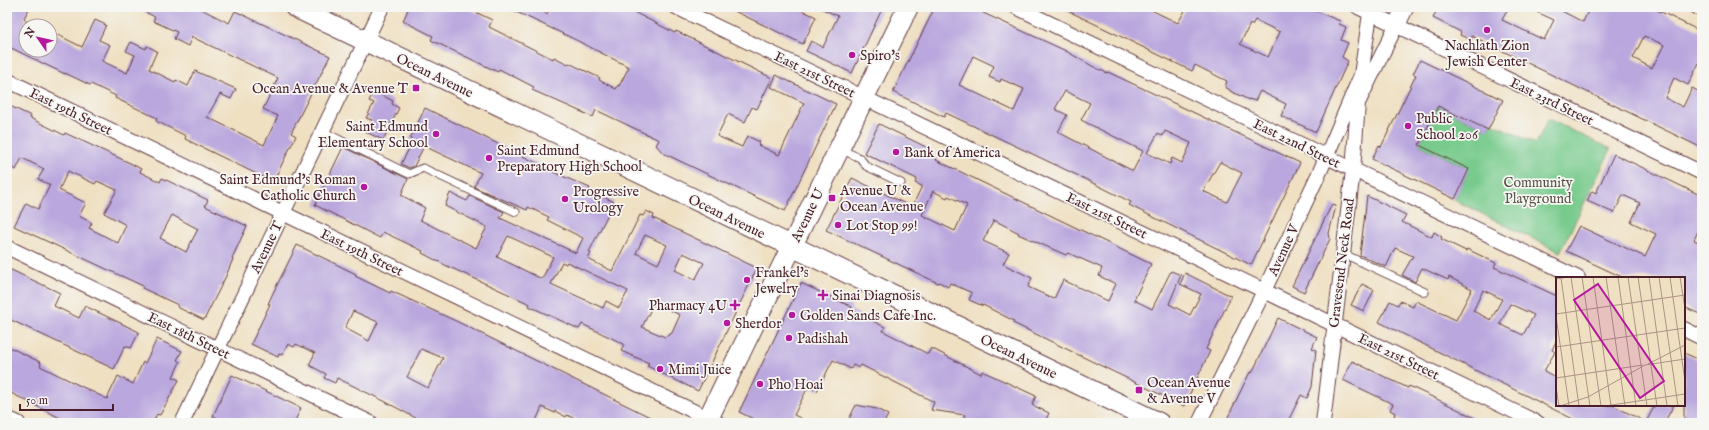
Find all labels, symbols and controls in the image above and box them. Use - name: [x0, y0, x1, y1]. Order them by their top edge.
- north arrow: [18, 18, 58, 58]
- text: N: [22, 25, 39, 42]
- marker: Nachlath Zion Jewish Center: [1482, 25, 1492, 35]
- place label: Nachlath Zion Jewish Center: [1445, 37, 1530, 71]
- place label: Spiro's: [860, 47, 900, 65]
- street label: East 21st Street: [771, 48, 858, 102]
- street label: Ocean Avenue: [393, 50, 476, 103]
- marker: Spiro's: [847, 50, 857, 60]
- street label: East 23rd Street: [1507, 74, 1596, 130]
- place label: Ocean Avenue & Avenue T: [252, 80, 409, 98]
- marker: Ocean Avenue & Avenue T: [411, 83, 421, 93]
- street label: East 19th Street: [26, 84, 115, 140]
- place label: Public School 206: [1416, 110, 1479, 144]
- street label: East 22nd Street: [1250, 115, 1343, 173]
- place label: Saint Edmund Elementary School: [318, 118, 429, 152]
- marker: Public School 206: [1403, 121, 1413, 131]
- marker: Saint Edmund Elementary School: [431, 129, 441, 139]
- place label: Saint Edmund Preparatory High School: [497, 142, 642, 176]
- place label: Bank of America: [904, 144, 1001, 162]
- marker: Bank of America: [891, 147, 901, 157]
- marker: Saint Edmund Preparatory High School: [484, 153, 494, 163]
- place label: Saint Edmund's Roman Catholic Church: [220, 171, 357, 205]
- park label: Community Playground: [1503, 174, 1573, 208]
- marker: Saint Edmund's Roman Catholic Church: [359, 182, 369, 192]
- place label: Avenue U & Ocean Avenue: [839, 182, 924, 216]
- place label: Progressive Urology: [573, 183, 640, 217]
- street label: Avenue U: [787, 185, 829, 246]
- street label: East 21st Street: [1063, 189, 1150, 243]
- street label: Ocean Avenue: [685, 191, 768, 244]
- marker: Avenue U & Ocean Avenue: [827, 193, 837, 203]
- marker: Progressive Urology: [560, 194, 570, 204]
- street label: Gravesend Neck Road: [1325, 197, 1359, 329]
- place label: Lot Stop 99!: [846, 217, 918, 235]
- street label: Avenue T: [246, 218, 288, 277]
- marker: Lot Stop 99!: [833, 220, 843, 230]
- street label: Avenue V: [1264, 221, 1304, 280]
- street label: East 19th Street: [317, 225, 406, 281]
- place label: Frankel's Jewelry: [753, 264, 809, 298]
- marker: Frankel's Jewelry: [742, 275, 752, 285]
- inset map: [1556, 277, 1685, 406]
- place label: Sinai Diagnosis: [832, 287, 921, 305]
- marker: Sinai Diagnosis: [817, 289, 829, 301]
- place label: Pharmacy 4U: [649, 297, 727, 315]
- marker: Pharmacy 4U: [730, 300, 740, 310]
- place label: Golden Sands Cafe Inc.: [800, 307, 936, 325]
- street label: East 18th Street: [144, 308, 233, 364]
- marker: Golden Sands Cafe Inc.: [787, 310, 797, 320]
- place label: Sherdor: [735, 315, 781, 333]
- marker: Sherdor: [722, 318, 732, 328]
- place label: Padishah: [797, 330, 849, 348]
- street label: East 21st Street: [1355, 330, 1442, 384]
- street label: Ocean Avenue: [977, 331, 1060, 384]
- marker: Padishah: [784, 333, 794, 343]
- place label: Mimi Juice: [668, 361, 732, 379]
- marker: Mimi Juice: [655, 364, 665, 374]
- place label: Ocean Avenue & Avenue V: [1147, 374, 1231, 408]
- place label: Pho Hoai: [768, 376, 823, 394]
- marker: Pho Hoai: [755, 379, 765, 389]
- marker: Ocean Avenue & Avenue V: [1134, 385, 1144, 395]
- scale bar: [20, 386, 113, 412]
- text: 50 m: [26, 393, 48, 408]

